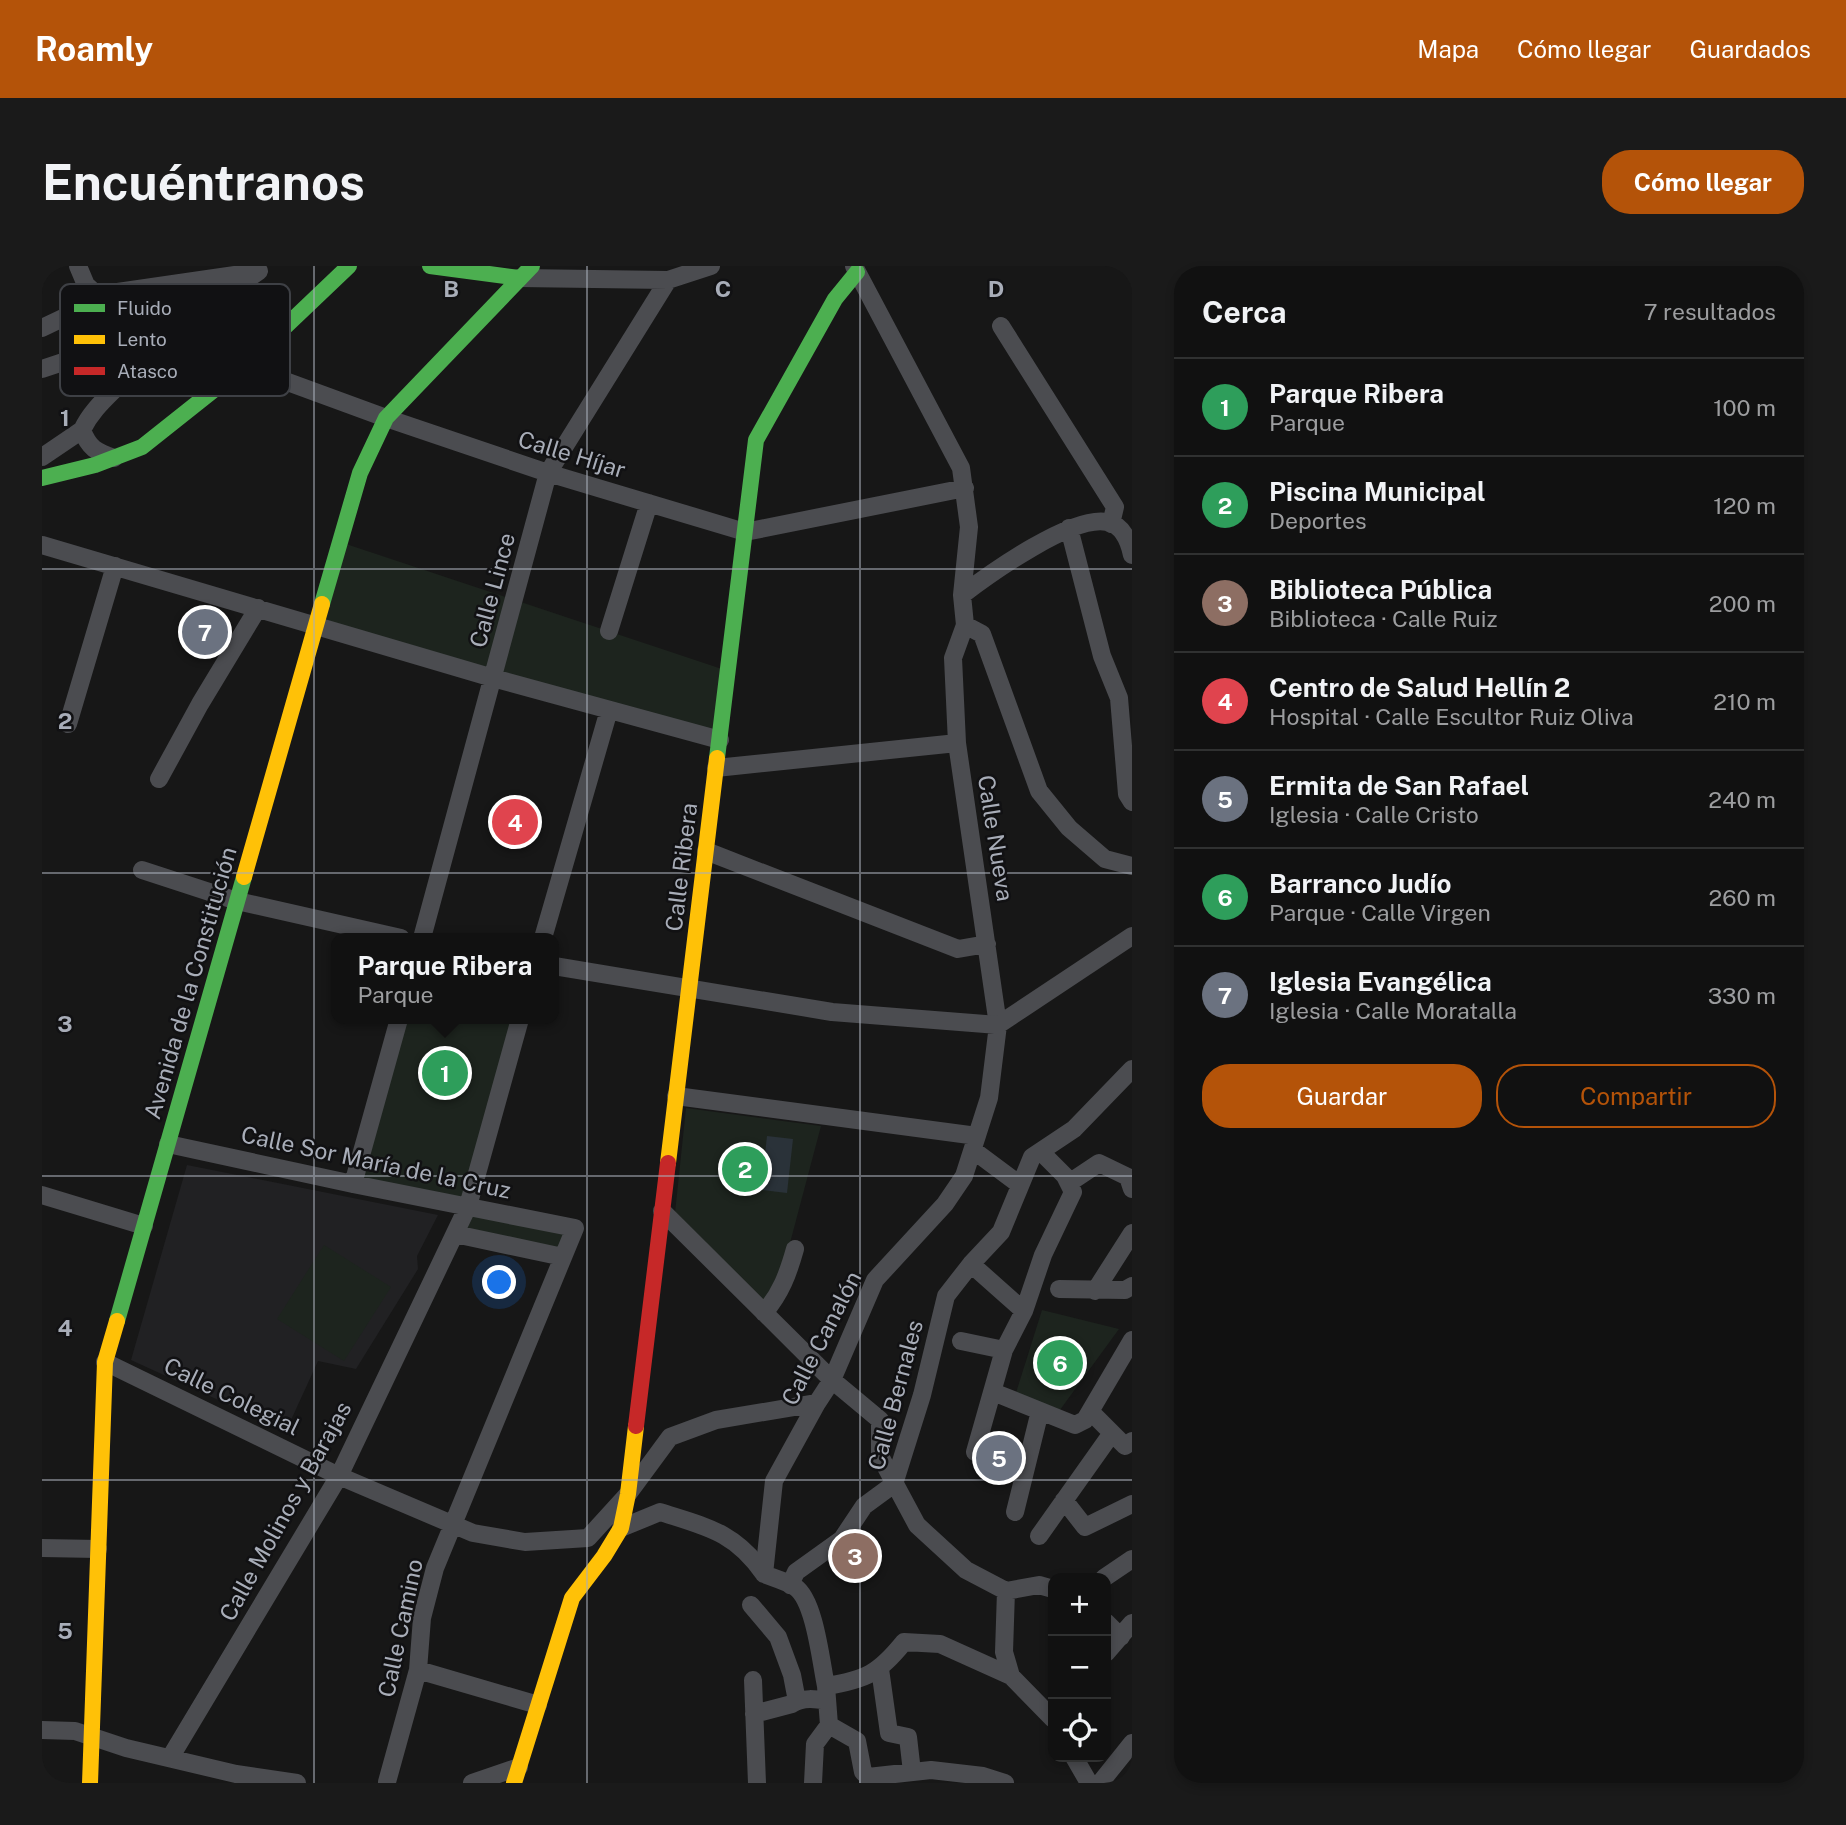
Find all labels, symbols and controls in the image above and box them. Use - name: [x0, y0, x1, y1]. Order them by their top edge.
- text: Roamly: [35, 30, 153, 68]
- text: Mapa: [1417, 35, 1479, 63]
- text: Cómo llegar: [1517, 35, 1651, 63]
- text: Guardados: [1689, 35, 1811, 63]
- button: Cómo llegar: [1602, 150, 1804, 214]
- text: Encuéntranos: [42, 153, 365, 211]
- text: B: [443, 275, 459, 302]
- text: C: [715, 275, 731, 302]
- text: D: [988, 275, 1004, 302]
- legend: [60, 284, 290, 396]
- text: Cerca: [1202, 294, 1287, 330]
- text: Fluido: [117, 297, 172, 319]
- text: 7 resultados: [1644, 298, 1776, 325]
- text: Lento: [117, 328, 167, 350]
- text: Atasco: [117, 360, 178, 382]
- text: Parque Ribera: [1269, 378, 1444, 409]
- text: 1: [1220, 394, 1230, 421]
- text: 100 m: [1713, 394, 1776, 421]
- text: 1: [60, 404, 70, 431]
- text: Parque: [1269, 409, 1345, 436]
- street label: Calle Híjar: [515, 425, 629, 483]
- text: Piscina Municipal: [1269, 476, 1486, 507]
- text: 2: [1218, 492, 1232, 519]
- text: 120 m: [1713, 492, 1776, 519]
- text: Deportes: [1269, 507, 1367, 534]
- street label: Calle Lince: [464, 530, 520, 650]
- text: Biblioteca Pública: [1269, 574, 1492, 605]
- text: 3: [1217, 590, 1233, 617]
- text: 200 m: [1709, 590, 1776, 617]
- text: Biblioteca · Calle Ruiz: [1269, 605, 1498, 632]
- pin: 7: [182, 606, 228, 658]
- text: Centro de Salud Hellín 2: [1269, 672, 1570, 703]
- text: 4: [1217, 688, 1233, 715]
- text: 210 m: [1713, 688, 1776, 715]
- text: Hospital · Calle Escultor Ruiz Oliva: [1269, 703, 1634, 730]
- text: 2: [58, 707, 72, 734]
- text: Ermita de San Rafael: [1269, 770, 1529, 801]
- street label: Calle Nueva: [973, 773, 1019, 903]
- text: 5: [1217, 786, 1233, 813]
- text: 240 m: [1708, 786, 1776, 813]
- pin: 4: [492, 796, 538, 848]
- street label: Calle Ribera: [660, 801, 702, 933]
- text: Iglesia · Calle Cristo: [1269, 801, 1479, 828]
- street label: Avenida de la Constitución: [138, 844, 242, 1122]
- text: Barranco Judío: [1269, 868, 1451, 899]
- text: 6: [1217, 884, 1233, 911]
- text: 260 m: [1709, 884, 1776, 911]
- text: Parque · Calle Virgen: [1269, 899, 1491, 926]
- popup: [331, 933, 559, 1024]
- text: Parque Ribera: [357, 950, 533, 981]
- text: Iglesia Evangélica: [1269, 966, 1492, 997]
- text: Parque: [357, 981, 434, 1008]
- text: 7: [1218, 982, 1232, 1009]
- text: 330 m: [1708, 982, 1776, 1009]
- text: Iglesia · Calle Moratalla: [1269, 997, 1517, 1024]
- text: 3: [57, 1010, 73, 1037]
- pin: 1: [422, 1047, 468, 1099]
- button: Guardar: [1202, 1064, 1482, 1128]
- button: Compartir: [1496, 1064, 1776, 1128]
- street label: Calle Sor María de la Cruz: [239, 1120, 513, 1204]
- pin: 2: [722, 1143, 768, 1195]
- your location: [482, 1265, 516, 1299]
- street label: Calle Canalón: [776, 1266, 866, 1410]
- text: 4: [57, 1314, 73, 1341]
- street label: Calle Bernales: [862, 1317, 928, 1473]
- pin: 6: [1037, 1337, 1083, 1389]
- street label: Calle Colegial: [160, 1351, 304, 1441]
- street label: Calle Molinos y Barajas: [213, 1397, 357, 1625]
- pin: 5: [976, 1432, 1022, 1484]
- pin: 3: [832, 1530, 878, 1582]
- street label: Calle Camino: [372, 1557, 428, 1699]
- map controls: [1048, 1573, 1111, 1762]
- button: +: [1048, 1573, 1111, 1636]
- text: 5: [57, 1617, 73, 1644]
- button: −: [1048, 1636, 1111, 1699]
- button: locate: [1048, 1699, 1111, 1762]

